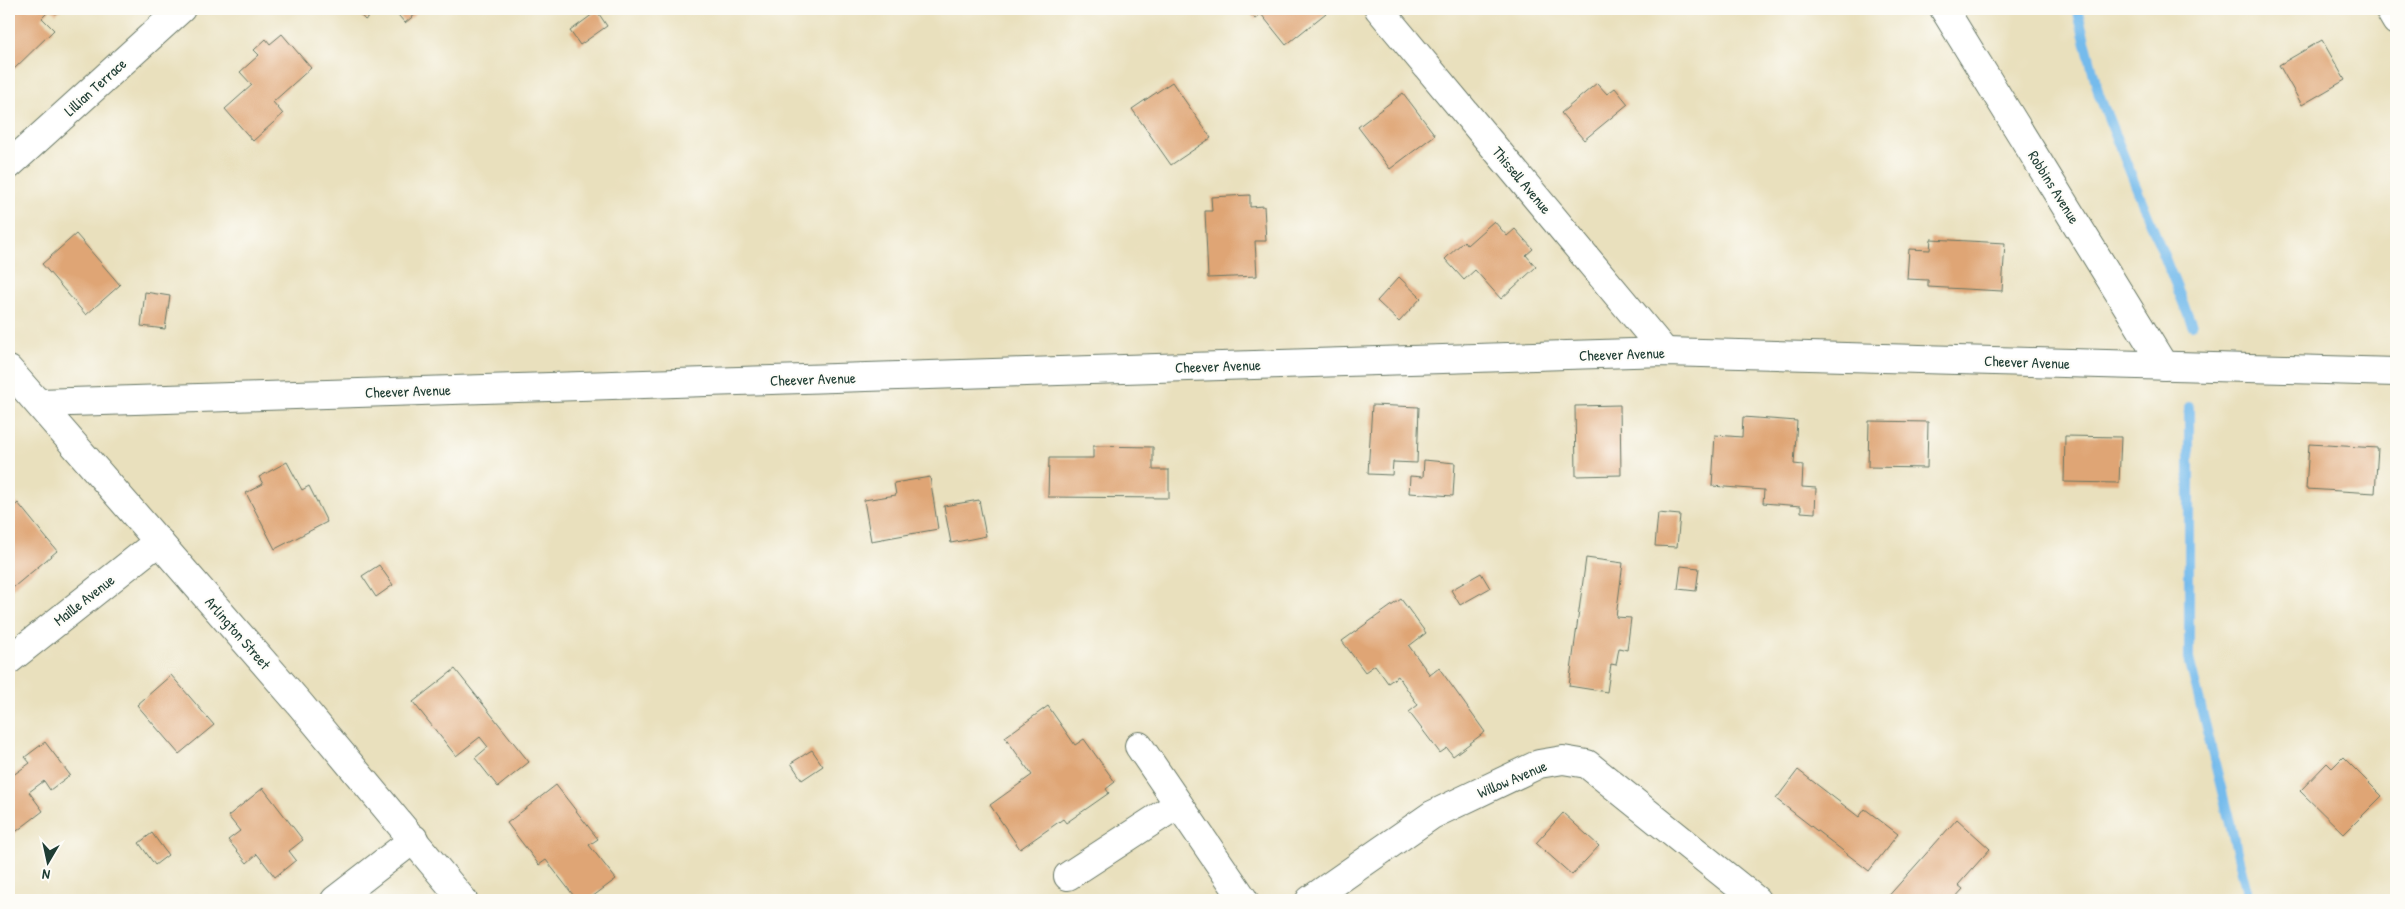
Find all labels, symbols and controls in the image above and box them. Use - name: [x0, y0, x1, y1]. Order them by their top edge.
- street label: Lillian Terrace: [59, 53, 131, 121]
- street label: Thissell Avenue: [1488, 142, 1556, 218]
- street label: Robbins Avenue: [2023, 146, 2085, 228]
- street label: Cheever Avenue: [1579, 342, 1665, 366]
- street label: Cheever Avenue: [1984, 350, 2070, 374]
- street label: Cheever Avenue: [1175, 354, 1261, 378]
- street label: Cheever Avenue: [770, 367, 856, 391]
- street label: Cheever Avenue: [365, 379, 451, 403]
- street label: Maille Avenue: [49, 570, 119, 630]
- street label: Arlington Street: [200, 592, 276, 675]
- street label: Willow Avenue: [1474, 755, 1550, 803]
- north arrow: [22, 836, 72, 886]
- text: N: [40, 865, 51, 885]

